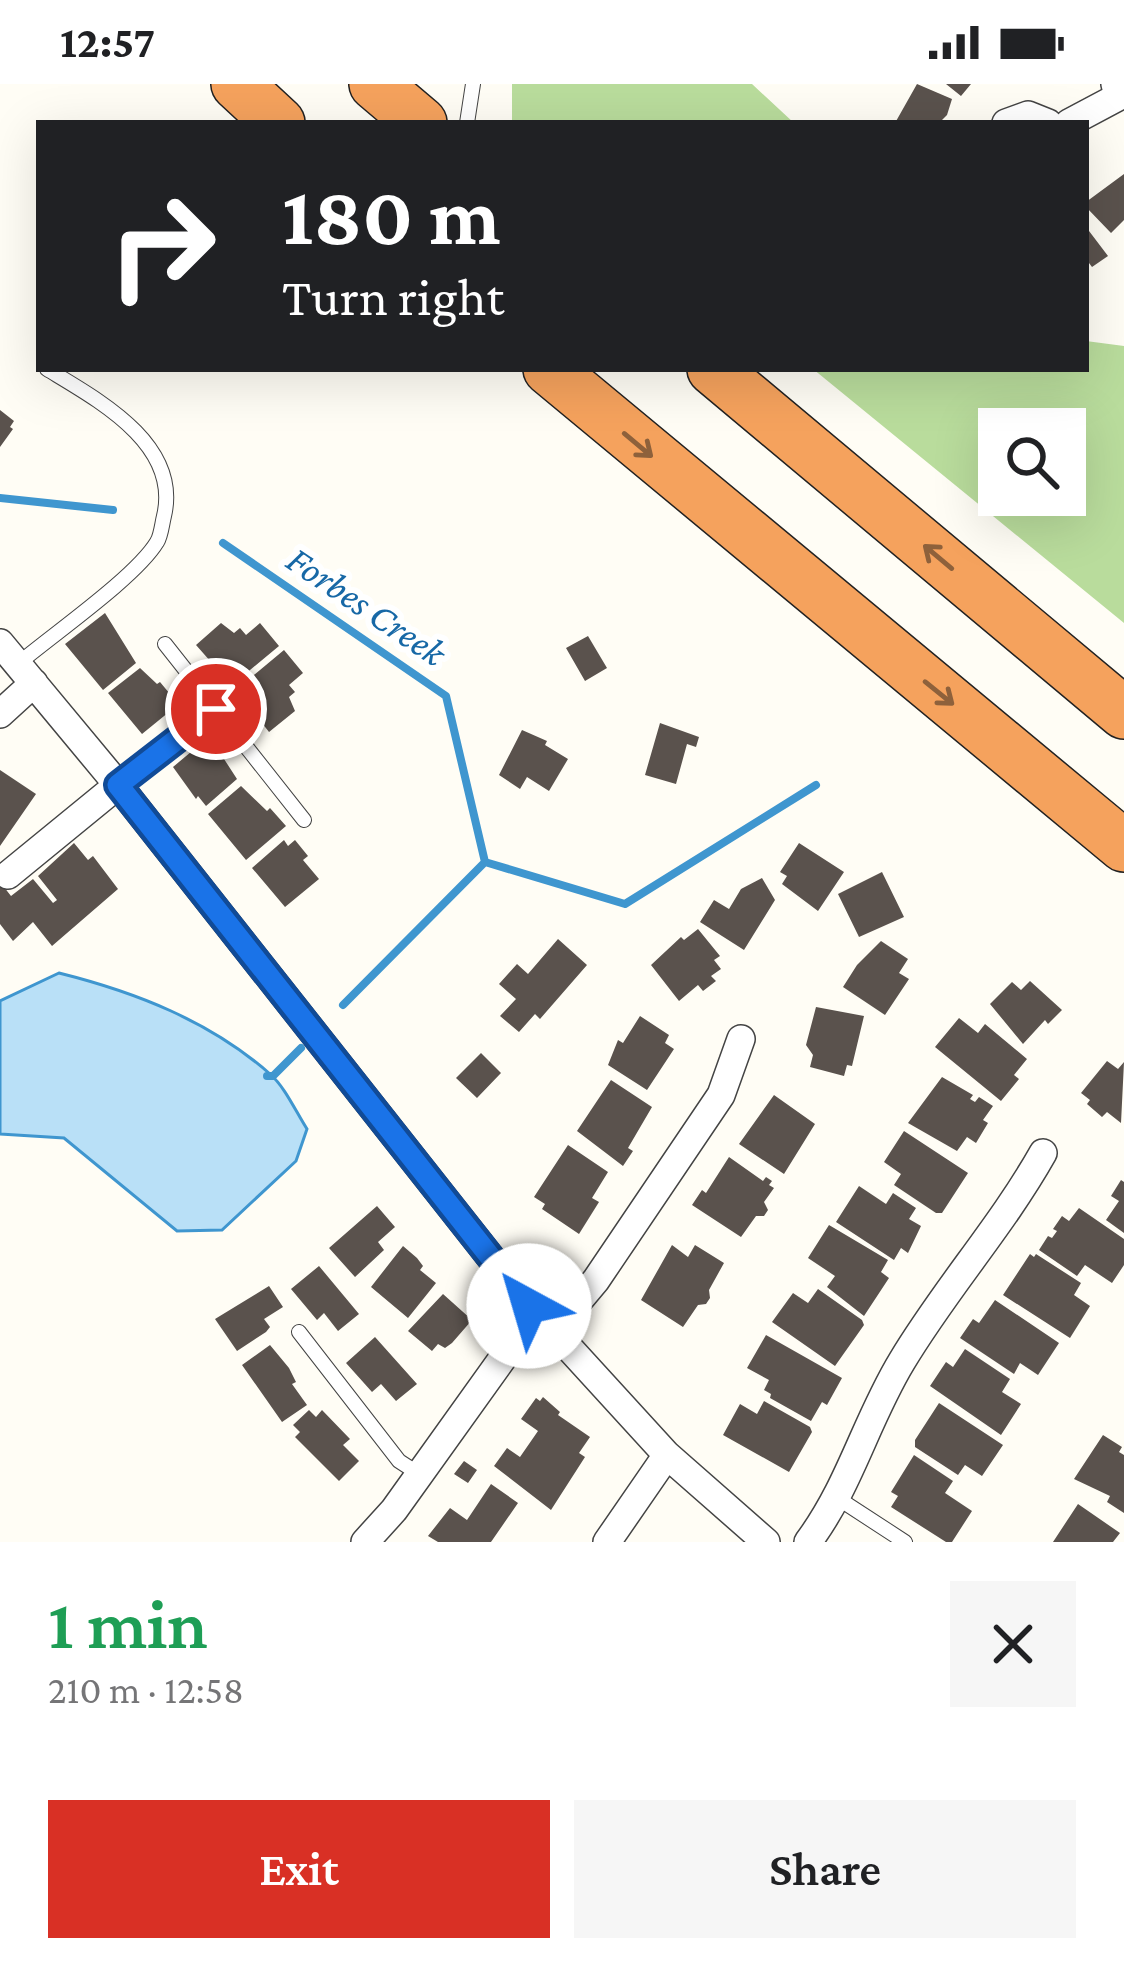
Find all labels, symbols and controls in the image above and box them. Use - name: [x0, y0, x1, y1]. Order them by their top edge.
- text: 12:57: [60, 17, 155, 67]
- icon: right: [84, 168, 240, 324]
- text: 180 m: [282, 169, 501, 262]
- text: Turn right: [282, 267, 504, 327]
- map controls: [978, 408, 1086, 516]
- button: search: [978, 408, 1086, 516]
- one-way arrow: [622, 431, 653, 458]
- water label: Forbes Creek: [279, 537, 456, 675]
- one-way arrow: [923, 544, 954, 572]
- pin: [165, 658, 267, 760]
- icon: arrive: [183, 676, 249, 742]
- one-way arrow: [923, 679, 954, 706]
- position arrow: [466, 1243, 592, 1369]
- button: close: [950, 1581, 1076, 1707]
- text: 1 min: [48, 1583, 208, 1663]
- text: 210 m · 12:58: [48, 1668, 244, 1711]
- button: Exit: [48, 1800, 550, 1938]
- button: Share: [574, 1800, 1076, 1938]

